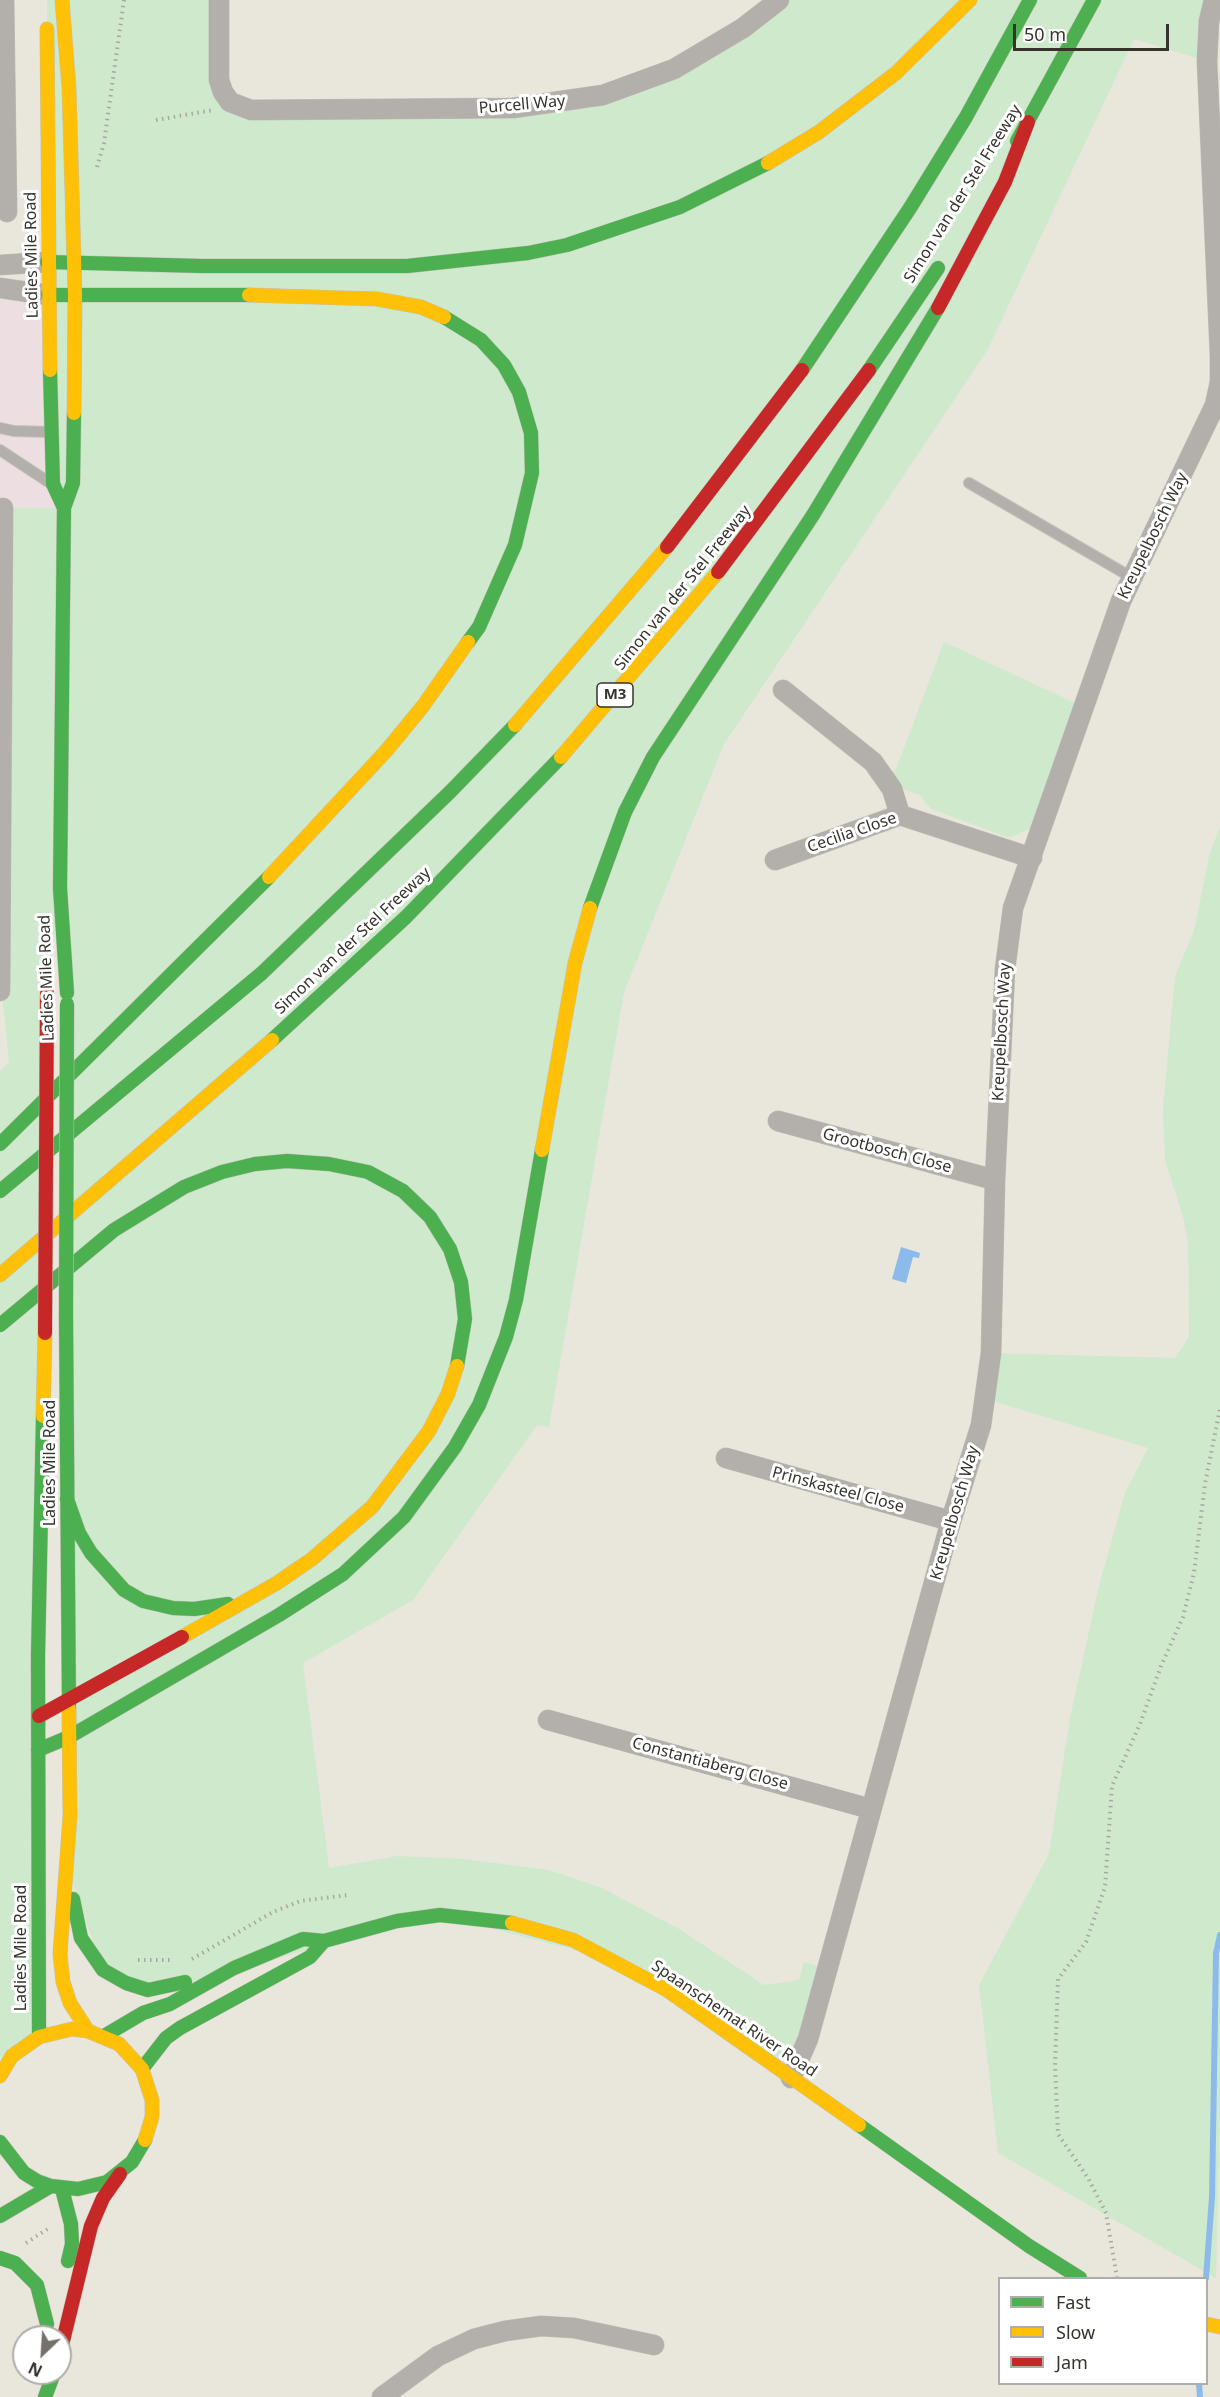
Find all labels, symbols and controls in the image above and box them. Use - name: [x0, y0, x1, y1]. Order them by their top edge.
- scale bar: [1016, 12, 1172, 50]
- text: 50 m: [1024, 22, 1066, 46]
- street label: Purcell Way: [478, 92, 566, 118]
- street label: Simon van der Stel Freeway: [900, 101, 1026, 287]
- street label: Ladies Mile Road: [21, 192, 43, 318]
- street label: Kreupelbosch Way: [1114, 469, 1192, 603]
- street label: Simon van der Stel Freeway: [611, 502, 755, 674]
- road number: M3: [597, 683, 633, 707]
- street label: Cecilia Close: [805, 809, 899, 857]
- street label: Simon van der Stel Freeway: [271, 864, 435, 1018]
- street label: Ladies Mile Road: [35, 914, 59, 1042]
- street label: Kreupelbosch Way: [989, 962, 1015, 1102]
- street label: Grootbosch Close: [820, 1125, 954, 1177]
- street label: Ladies Mile Road: [40, 1400, 60, 1526]
- street label: Kreupelbosch Way: [927, 1444, 983, 1582]
- street label: Prinskasteel Close: [770, 1463, 906, 1517]
- street label: Constantiaberg Close: [630, 1734, 790, 1794]
- street label: Ladies Mile Road: [11, 1885, 31, 2011]
- street label: Spaanschemat River Road: [648, 1957, 820, 2081]
- legend: [998, 2277, 1208, 2385]
- text: Fast: [1056, 2290, 1091, 2314]
- text: Slow: [1056, 2320, 1095, 2344]
- north arrow: [12, 2325, 72, 2385]
- text: Jam: [1056, 2350, 1088, 2374]
- text: N: [25, 2357, 46, 2382]

